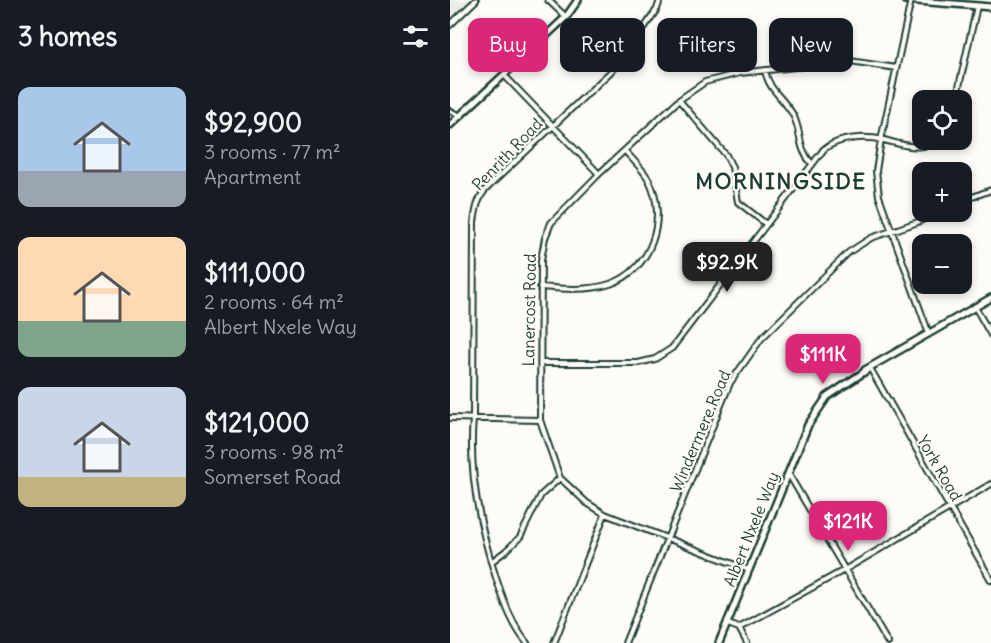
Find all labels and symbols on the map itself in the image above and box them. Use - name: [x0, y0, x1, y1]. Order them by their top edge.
- street label: Penrith Road: [468, 114, 546, 194]
- district label: MORNINGSIDE: [695, 167, 867, 195]
- pin: $92.9K: [678, 242, 776, 293]
- street label: Lanercost Road: [518, 253, 540, 367]
- pin: $111K: [781, 334, 865, 385]
- street label: Windermere Road: [665, 367, 735, 495]
- street label: York Road: [913, 431, 967, 505]
- street label: Albert Nxele Way: [719, 469, 783, 589]
- pin: $121K: [806, 501, 890, 552]

